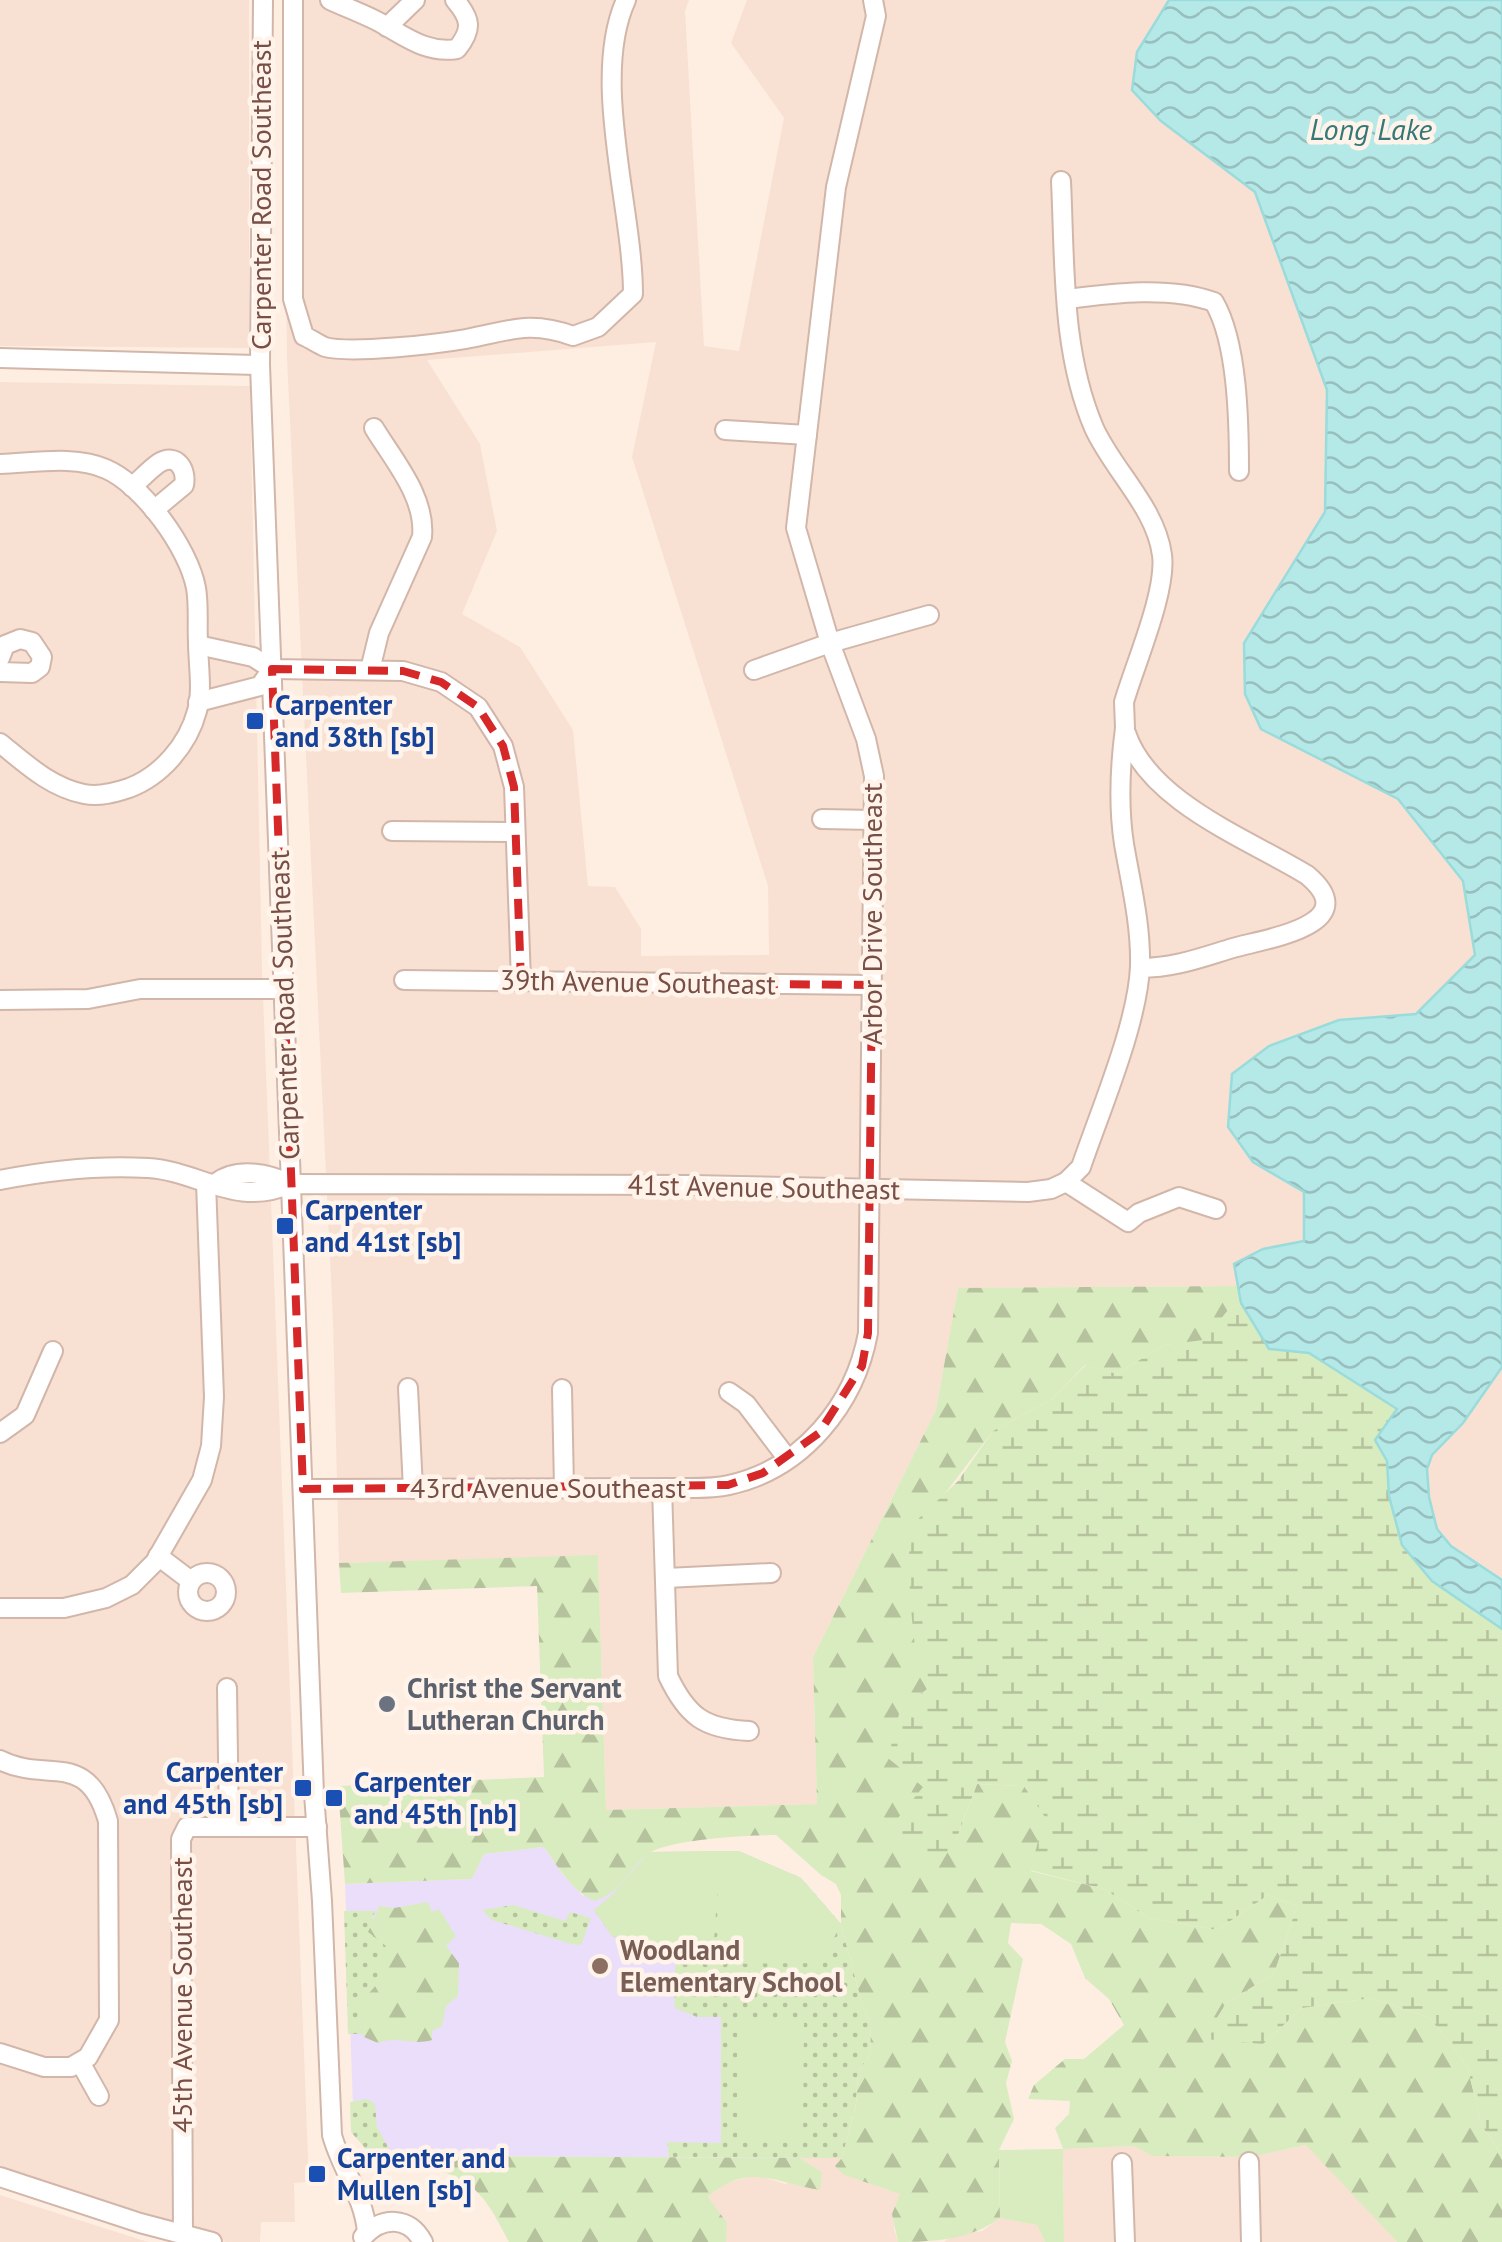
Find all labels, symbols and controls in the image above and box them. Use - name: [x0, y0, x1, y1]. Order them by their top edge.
- street label: Carpenter Road Southeast: [242, 40, 279, 350]
- water label: Long Lake: [1310, 109, 1432, 148]
- place label: Carpenter and 38th [sb]: [275, 686, 435, 755]
- marker: Carpenter and 38th [sb]: [244, 710, 266, 732]
- street label: Arbor Drive Southeast: [853, 782, 890, 1045]
- street label: Carpenter Road Southeast: [260, 849, 307, 1161]
- street label: 39th Avenue Southeast: [500, 961, 777, 1002]
- street label: 41st Avenue Southeast: [627, 1166, 901, 1207]
- place label: Carpenter and 41st [sb]: [305, 1191, 461, 1260]
- marker: Carpenter and 41st [sb]: [274, 1215, 296, 1237]
- street label: 43rd Avenue Southeast: [410, 1469, 686, 1506]
- place label: Christ the Servant Lutheran Church: [407, 1669, 622, 1738]
- marker: Christ the Servant Lutheran Church: [376, 1693, 398, 1715]
- place label: Carpenter and 45th [sb]: [123, 1753, 283, 1822]
- place label: Carpenter and 45th [nb]: [354, 1763, 517, 1832]
- marker: Carpenter and 45th [sb]: [292, 1777, 314, 1799]
- marker: Carpenter and 45th [nb]: [323, 1787, 345, 1809]
- street label: 45th Avenue Southeast: [163, 1856, 200, 2133]
- place label: Woodland Elementary School: [620, 1931, 843, 2000]
- marker: Woodland Elementary School: [589, 1955, 611, 1977]
- place label: Carpenter and Mullen [sb]: [337, 2139, 506, 2208]
- marker: Carpenter and Mullen [sb]: [306, 2163, 328, 2185]

